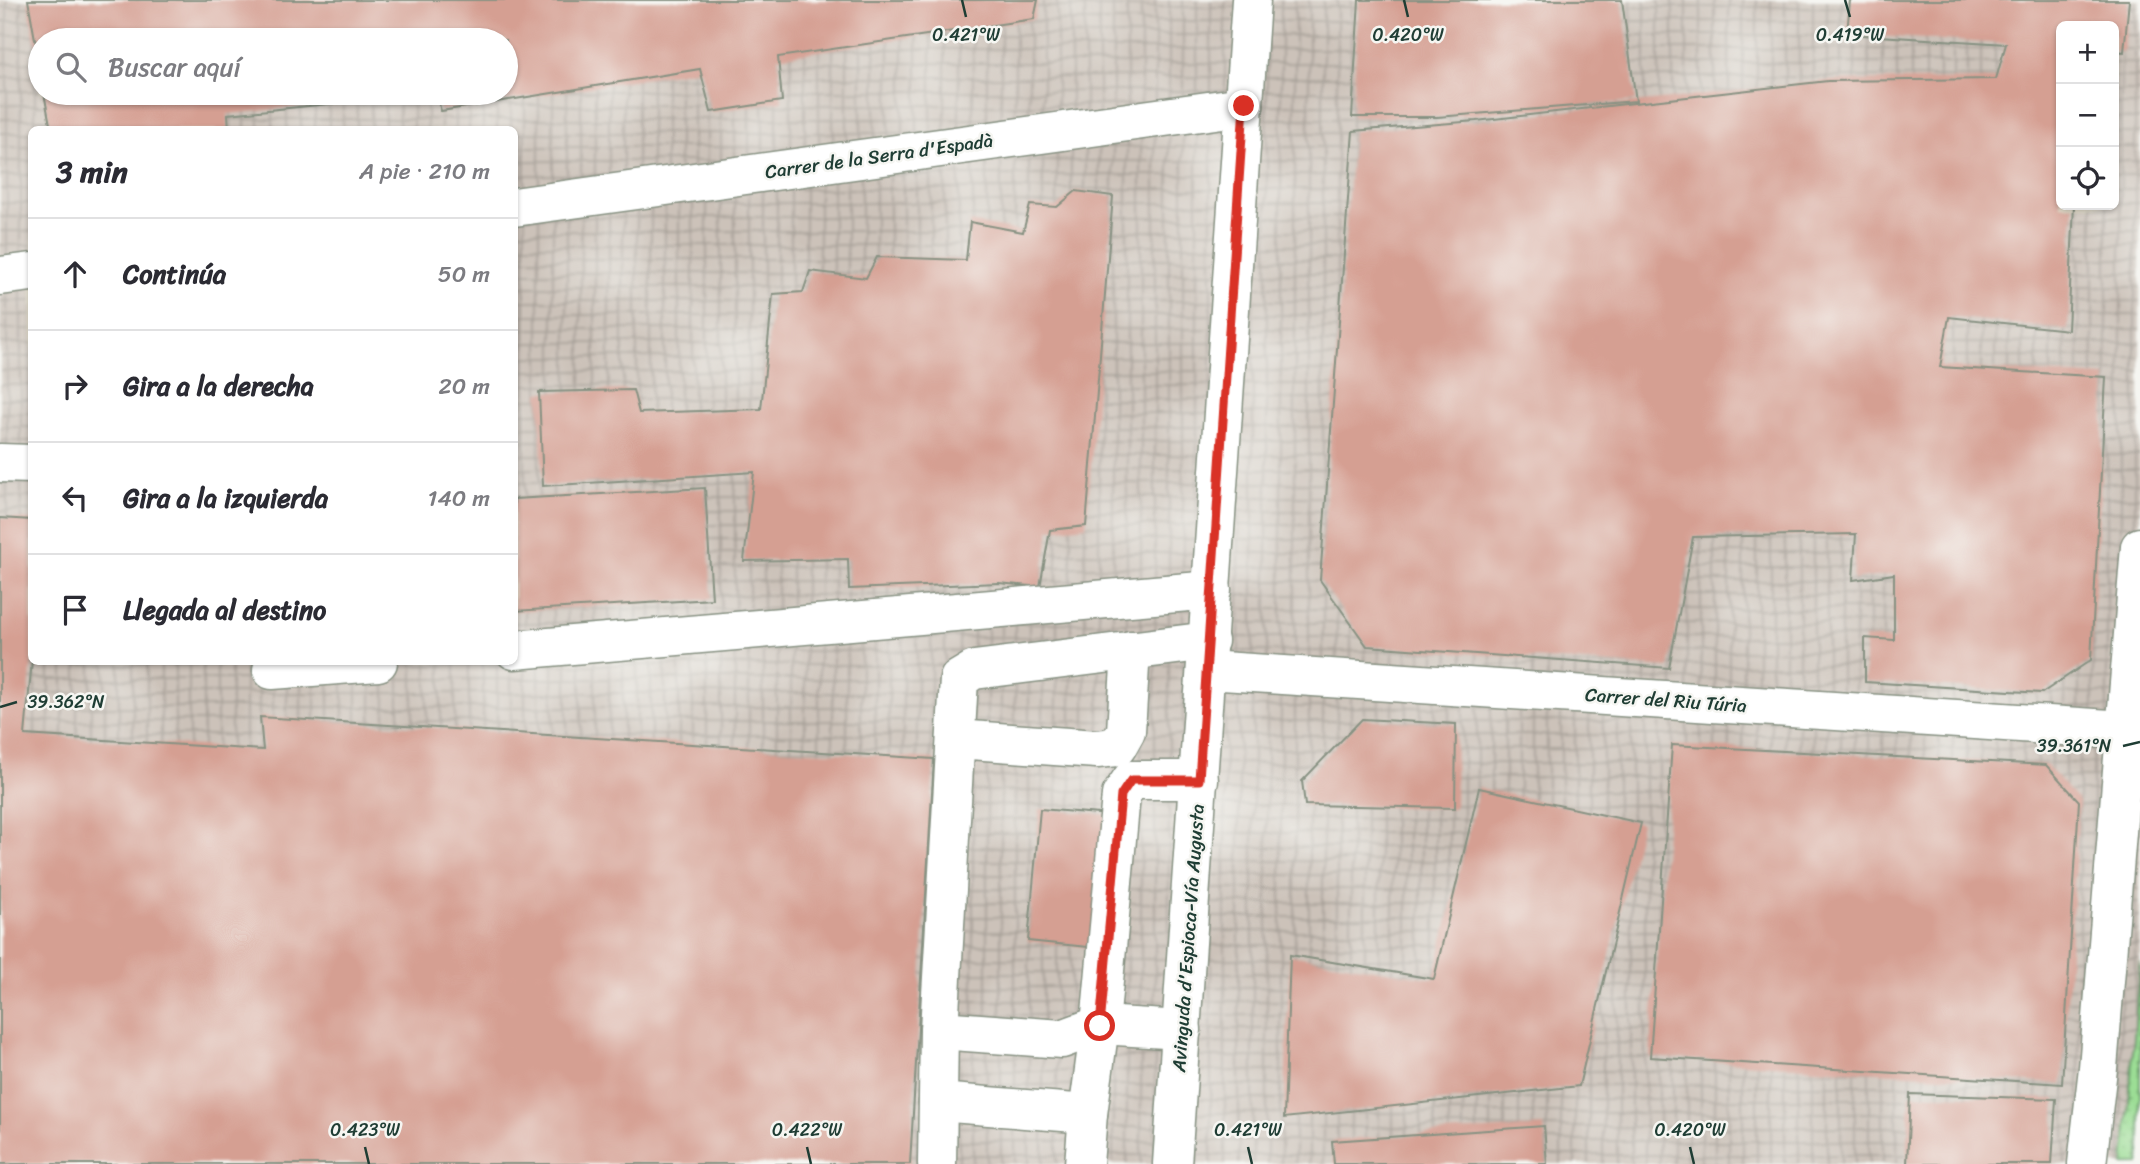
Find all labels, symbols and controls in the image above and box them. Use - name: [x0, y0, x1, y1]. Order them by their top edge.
- text: 0.421°W: [932, 19, 1001, 51]
- text: 0.420°W: [1372, 19, 1445, 51]
- text: 0.419°W: [1816, 19, 1885, 51]
- map controls: [2056, 21, 2119, 210]
- button: +: [2056, 21, 2119, 84]
- search box: [28, 28, 518, 105]
- text: Buscar aquí: [108, 44, 241, 90]
- icon: search: [52, 48, 90, 86]
- button: −: [2056, 84, 2119, 147]
- route end: [1228, 90, 1259, 121]
- street label: Carrer de la Serra d'Espadà: [763, 124, 996, 188]
- text: 3 min: [56, 145, 128, 199]
- button: locate: [2056, 147, 2119, 210]
- text: A pie · 210 m: [359, 151, 490, 192]
- text: Continúa: [123, 251, 226, 297]
- text: 50 m: [438, 254, 490, 295]
- icon: ahead: [56, 255, 94, 293]
- text: Gira a la derecha: [123, 363, 314, 409]
- text: 20 m: [439, 366, 490, 407]
- icon: right: [56, 367, 94, 405]
- text: Gira a la izquierda: [123, 475, 328, 521]
- text: 140 m: [428, 478, 490, 519]
- icon: left: [56, 479, 94, 517]
- text: Llegada al destino: [123, 587, 326, 633]
- icon: arrive: [56, 591, 94, 629]
- street label: Carrer del Riu Túria: [1584, 678, 1748, 722]
- text: 39.362°N: [27, 686, 105, 718]
- text: 39.361°N: [2037, 730, 2112, 762]
- street label: Avinguda d'Espioca-Vía Augusta: [1162, 802, 1214, 1074]
- route start: [1084, 1010, 1115, 1041]
- text: 0.423°W: [330, 1114, 401, 1146]
- text: 0.422°W: [772, 1114, 843, 1146]
- text: 0.421°W: [1214, 1114, 1283, 1146]
- text: 0.420°W: [1654, 1114, 1727, 1146]

